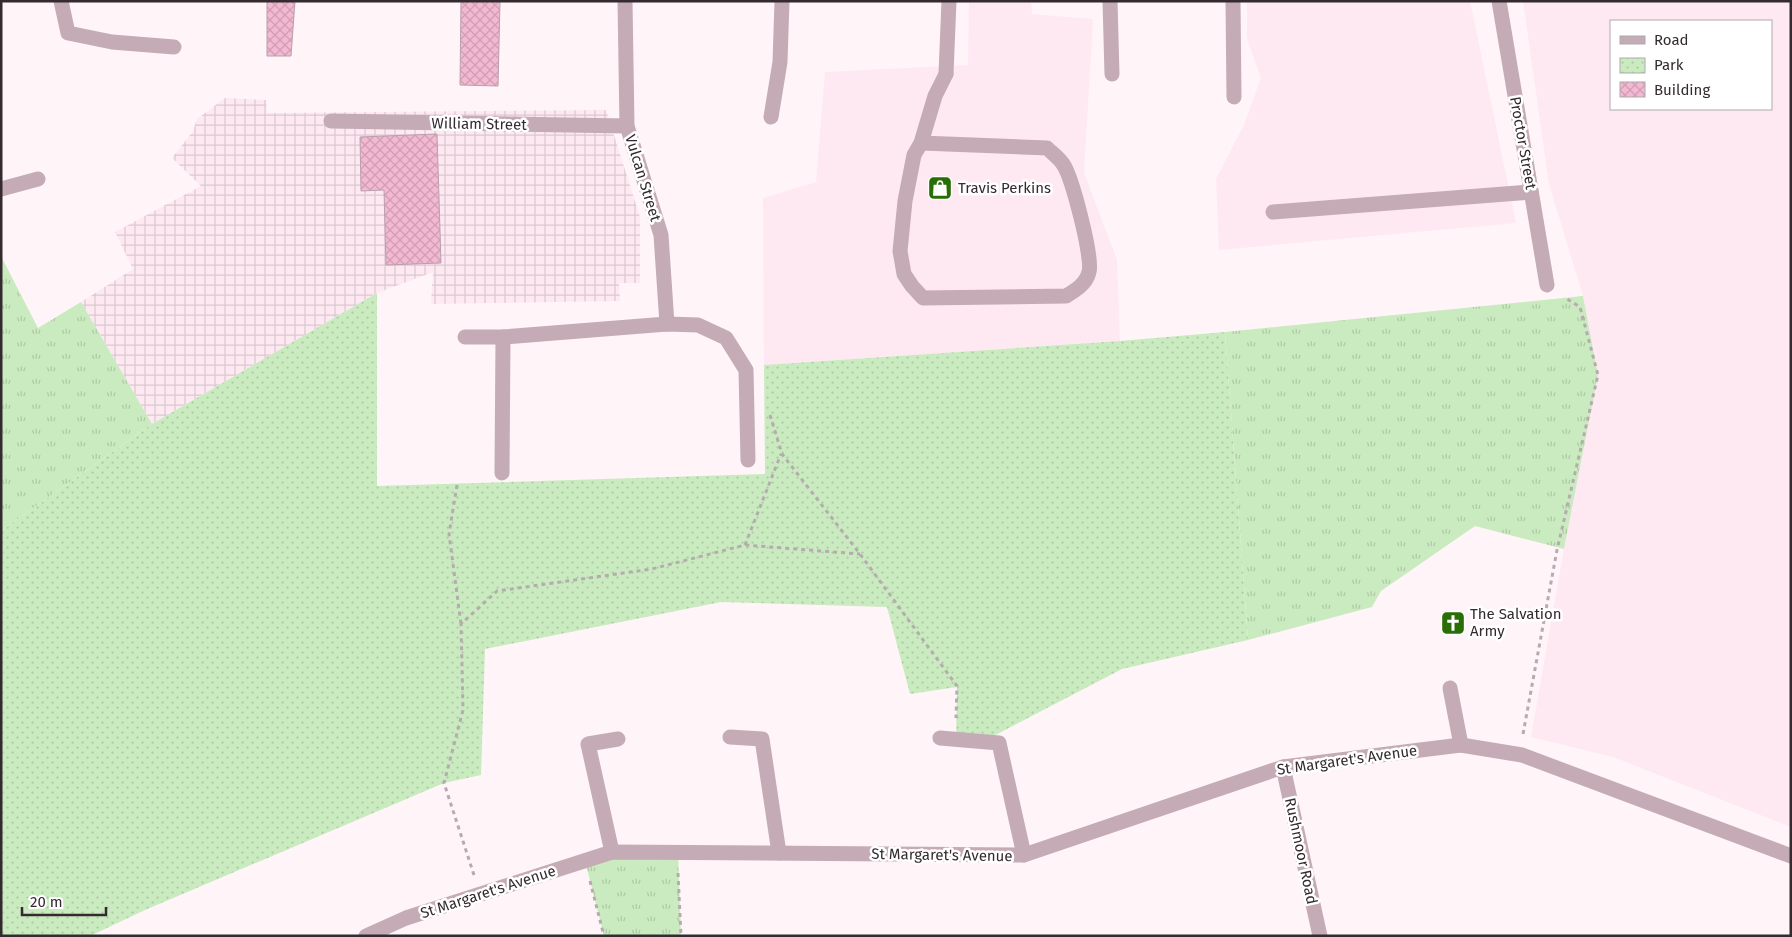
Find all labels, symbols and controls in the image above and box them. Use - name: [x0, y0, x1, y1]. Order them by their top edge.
- legend: [1610, 20, 1772, 110]
- text: Road: [1654, 31, 1689, 49]
- text: Park: [1654, 56, 1684, 74]
- text: Building: [1654, 81, 1710, 99]
- street label: Proctor Street: [1506, 95, 1540, 191]
- street label: William Street: [431, 114, 527, 134]
- street label: Vulcan Street: [621, 132, 665, 224]
- shop icon: Travis Perkins: [927, 175, 953, 201]
- place label: Travis Perkins: [958, 179, 1051, 197]
- place label: The Salvation Army: [1470, 605, 1562, 640]
- church icon: The Salvation Army: [1440, 610, 1466, 636]
- street label: St Margaret's Avenue: [1276, 741, 1418, 779]
- street label: Rushmoor Road: [1281, 796, 1321, 906]
- street label: St Margaret's Avenue: [871, 845, 1013, 865]
- street label: St Margaret's Avenue: [418, 862, 558, 922]
- scale bar: [22, 884, 106, 916]
- text: 20 m: [30, 893, 63, 911]

